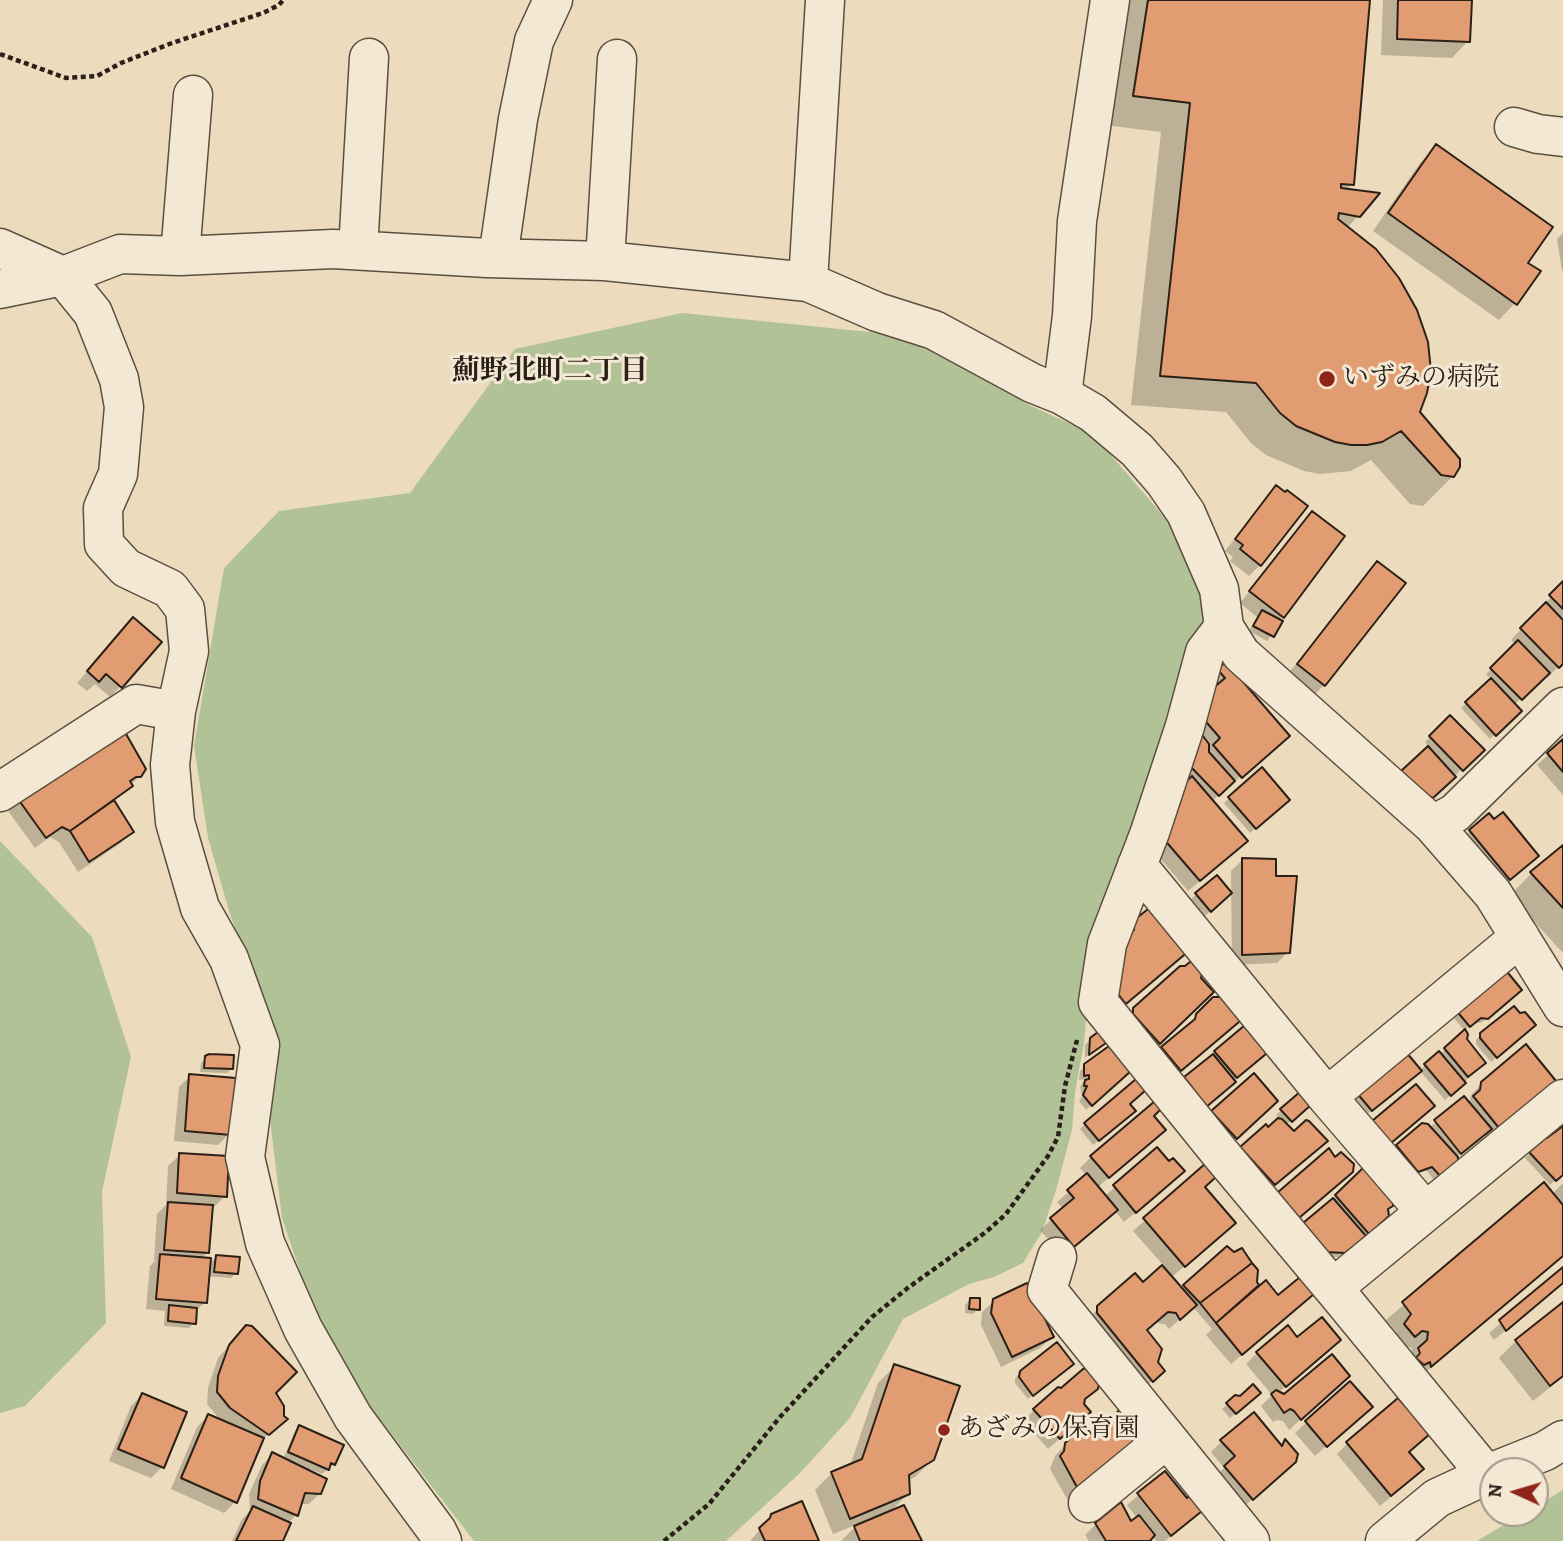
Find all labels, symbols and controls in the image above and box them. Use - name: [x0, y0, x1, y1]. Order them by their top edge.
- district label: 薊野北町二丁目: [452, 355, 648, 389]
- place label: いずみの病院: [1343, 363, 1499, 395]
- marker: いずみの病院: [1317, 369, 1337, 389]
- place label: あざみの保育園: [958, 1414, 1140, 1446]
- marker: あざみの保育園: [936, 1422, 952, 1438]
- north arrow: [1479, 1457, 1549, 1527]
- text: N: [1482, 1483, 1508, 1498]

